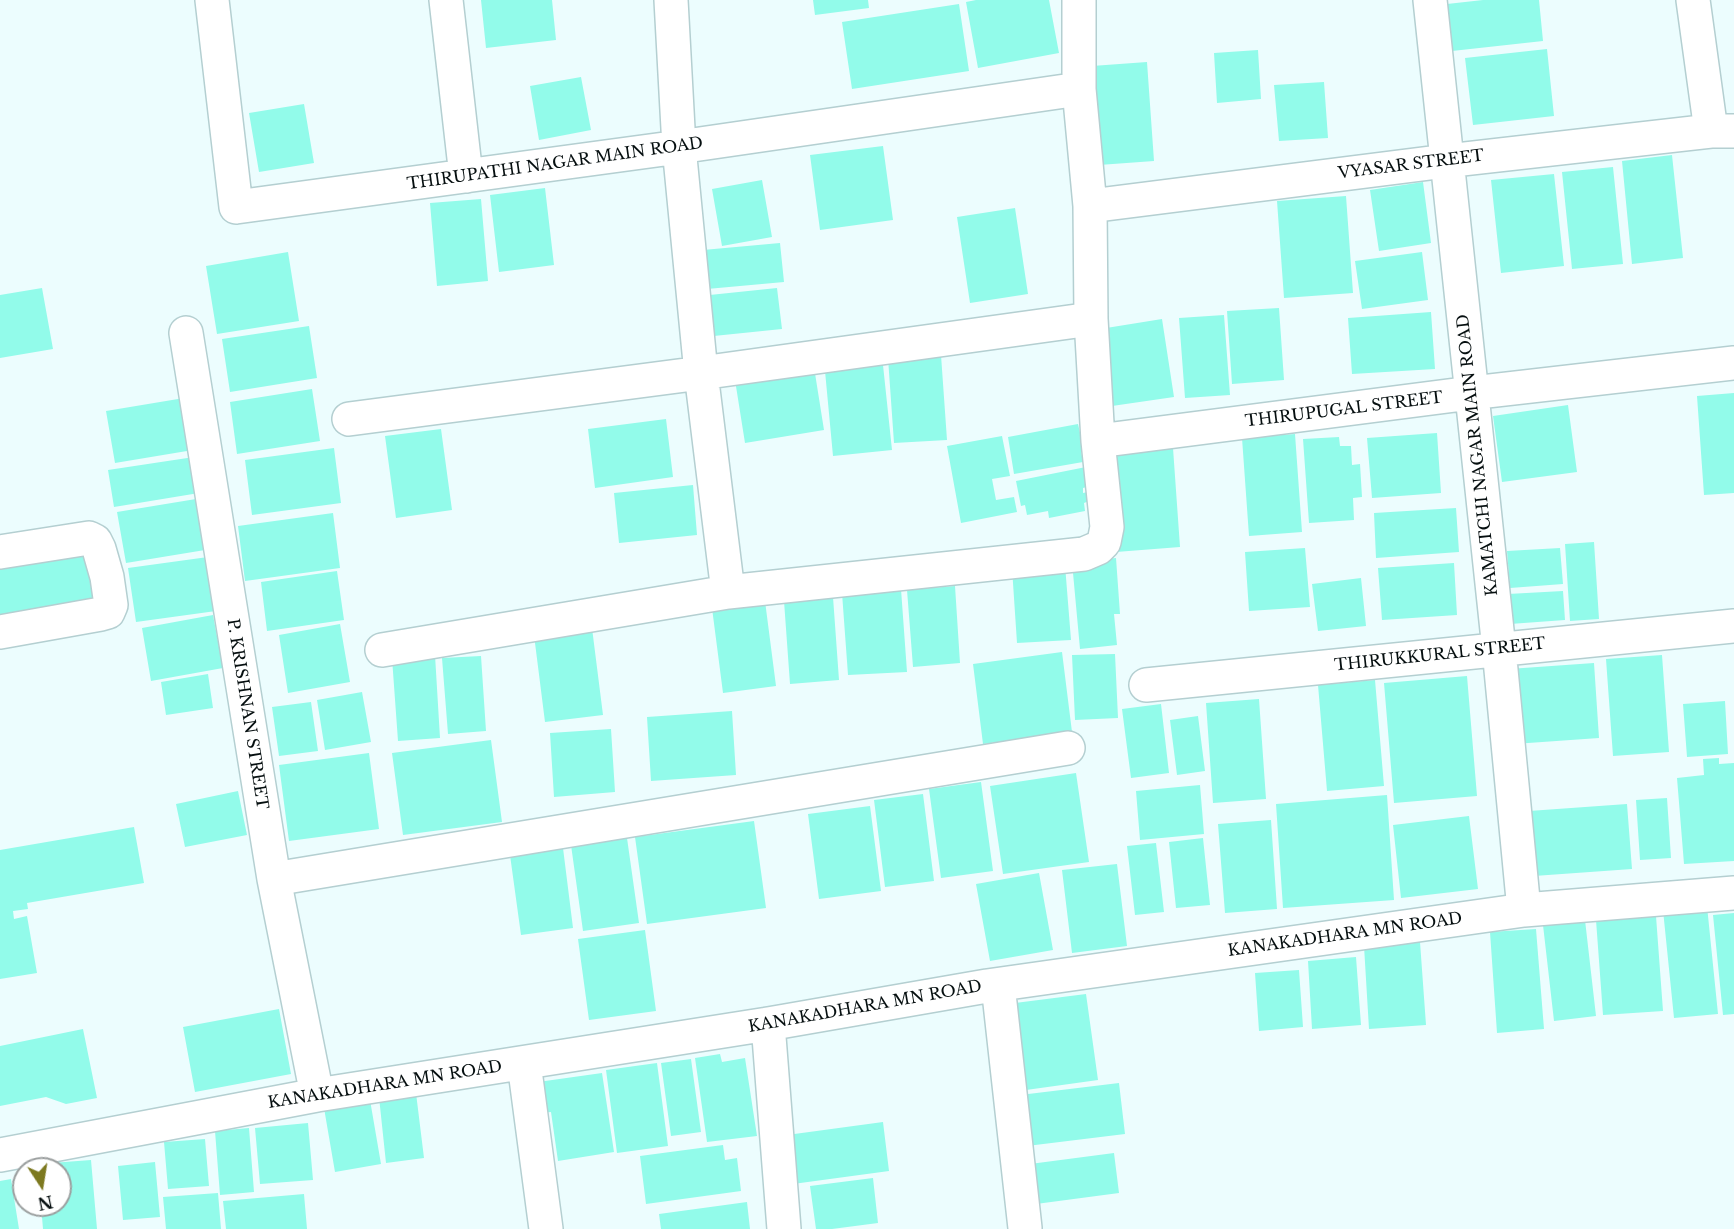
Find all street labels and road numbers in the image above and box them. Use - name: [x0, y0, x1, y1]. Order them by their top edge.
- street label: THIRUPATHI NAGAR MAIN ROAD: [406, 134, 704, 194]
- street label: VYASAR STREET: [1337, 147, 1485, 183]
- street label: KAMATCHI NAGAR MAIN ROAD: [1454, 313, 1502, 597]
- street label: THIRUPUGAL STREET: [1244, 388, 1444, 432]
- street label: P. KRISHNAN STREET: [222, 617, 272, 811]
- street label: THIRUKKURAL STREET: [1334, 634, 1546, 676]
- street label: KANAKADHARA MN ROAD: [1226, 909, 1464, 961]
- street label: KANAKADHARA MN ROAD: [747, 977, 983, 1037]
- street label: KANAKADHARA MN ROAD: [267, 1057, 503, 1113]

